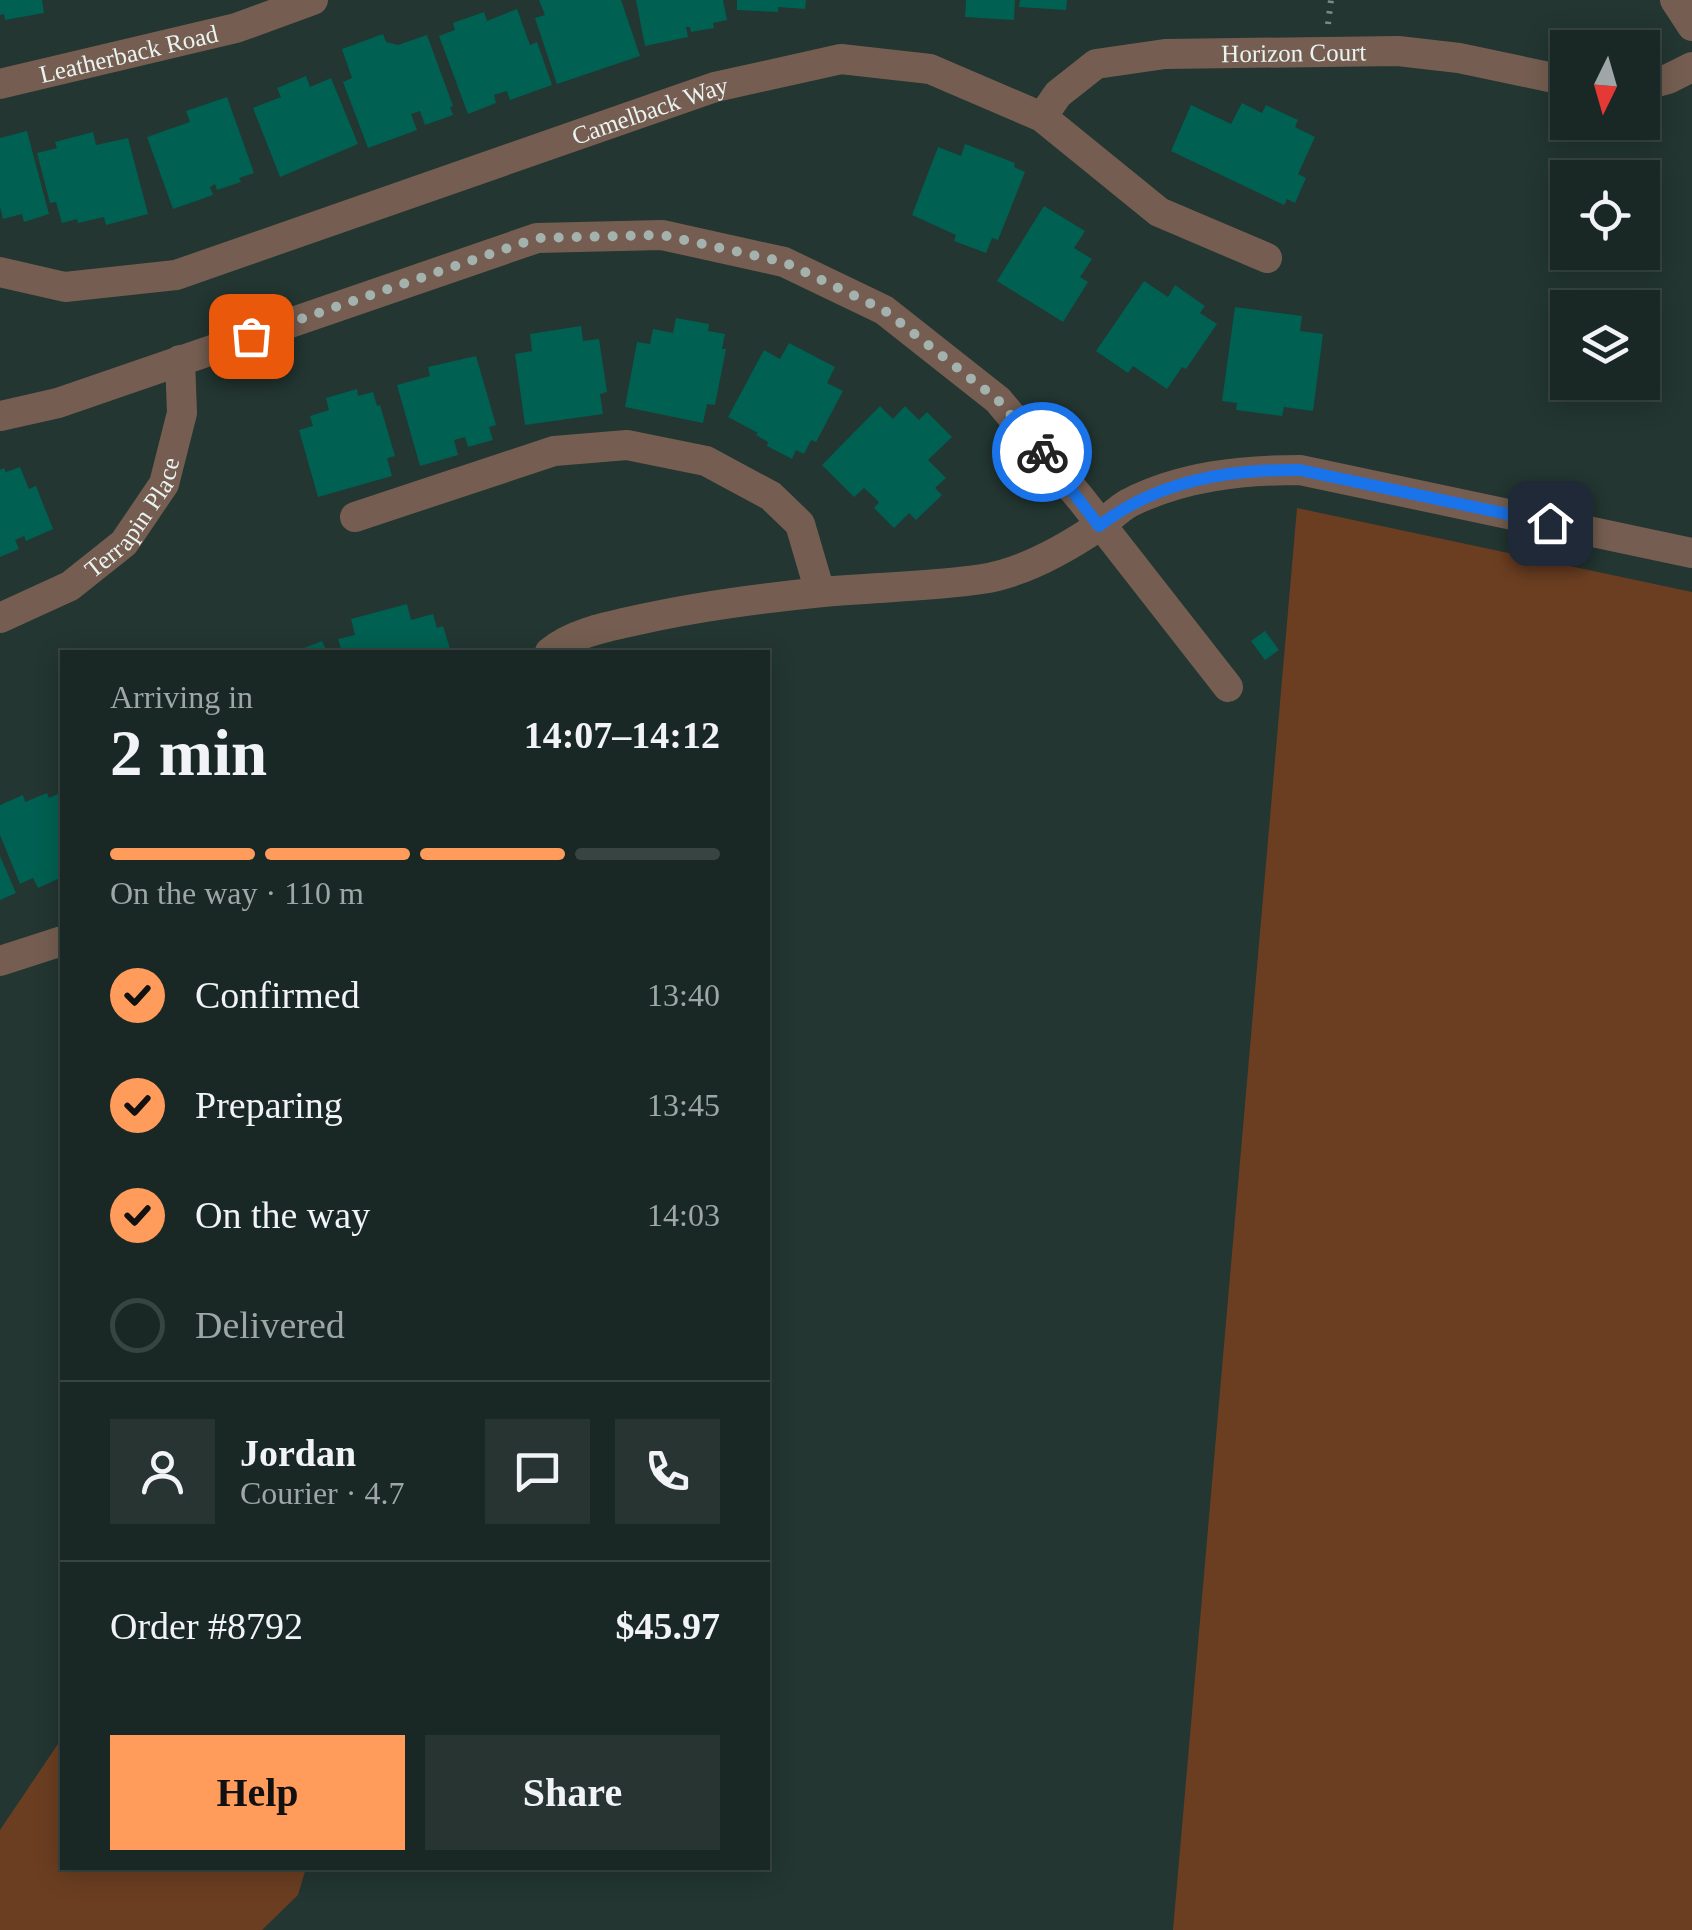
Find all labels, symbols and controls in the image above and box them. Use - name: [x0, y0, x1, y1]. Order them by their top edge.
- street label: Leatherback Road: [37, 20, 221, 88]
- north arrow: [1550, 30, 1660, 140]
- map controls: [1550, 30, 1660, 400]
- street label: Horizon Court: [1221, 38, 1367, 67]
- street label: Camelback Way: [568, 71, 731, 150]
- button: locate: [1550, 160, 1660, 270]
- button: layers: [1550, 290, 1660, 400]
- pin: [209, 294, 294, 379]
- icon: bag: [224, 309, 279, 364]
- courier: [992, 402, 1092, 502]
- icon: bike: [1015, 425, 1070, 480]
- street label: Terrapin Place: [80, 455, 184, 583]
- pin: [1508, 481, 1593, 566]
- icon: home: [1523, 496, 1578, 551]
- text: Arriving in: [110, 679, 253, 715]
- text: 14:07–14:12: [524, 714, 720, 756]
- text: 2 min: [110, 717, 267, 789]
- text: On the way · 110 m: [110, 875, 364, 911]
- icon: check: [110, 968, 165, 1023]
- text: Confirmed: [195, 974, 360, 1016]
- text: 13:40: [647, 977, 720, 1013]
- icon: check: [110, 1078, 165, 1133]
- text: Preparing: [195, 1084, 343, 1126]
- text: 13:45: [647, 1087, 720, 1123]
- icon: check: [110, 1188, 165, 1243]
- text: On the way: [195, 1194, 370, 1236]
- text: 14:03: [647, 1197, 720, 1233]
- text: Delivered: [195, 1304, 345, 1346]
- button: person: [110, 1419, 215, 1524]
- button: chat: [485, 1419, 590, 1524]
- button: phone: [615, 1419, 720, 1524]
- text: Jordan: [240, 1432, 356, 1474]
- text: Courier · 4.7: [240, 1475, 404, 1511]
- text: Order #8792: [110, 1605, 303, 1647]
- text: $45.97: [616, 1605, 720, 1647]
- button: Help: [110, 1735, 405, 1850]
- button: Share: [425, 1735, 720, 1850]

